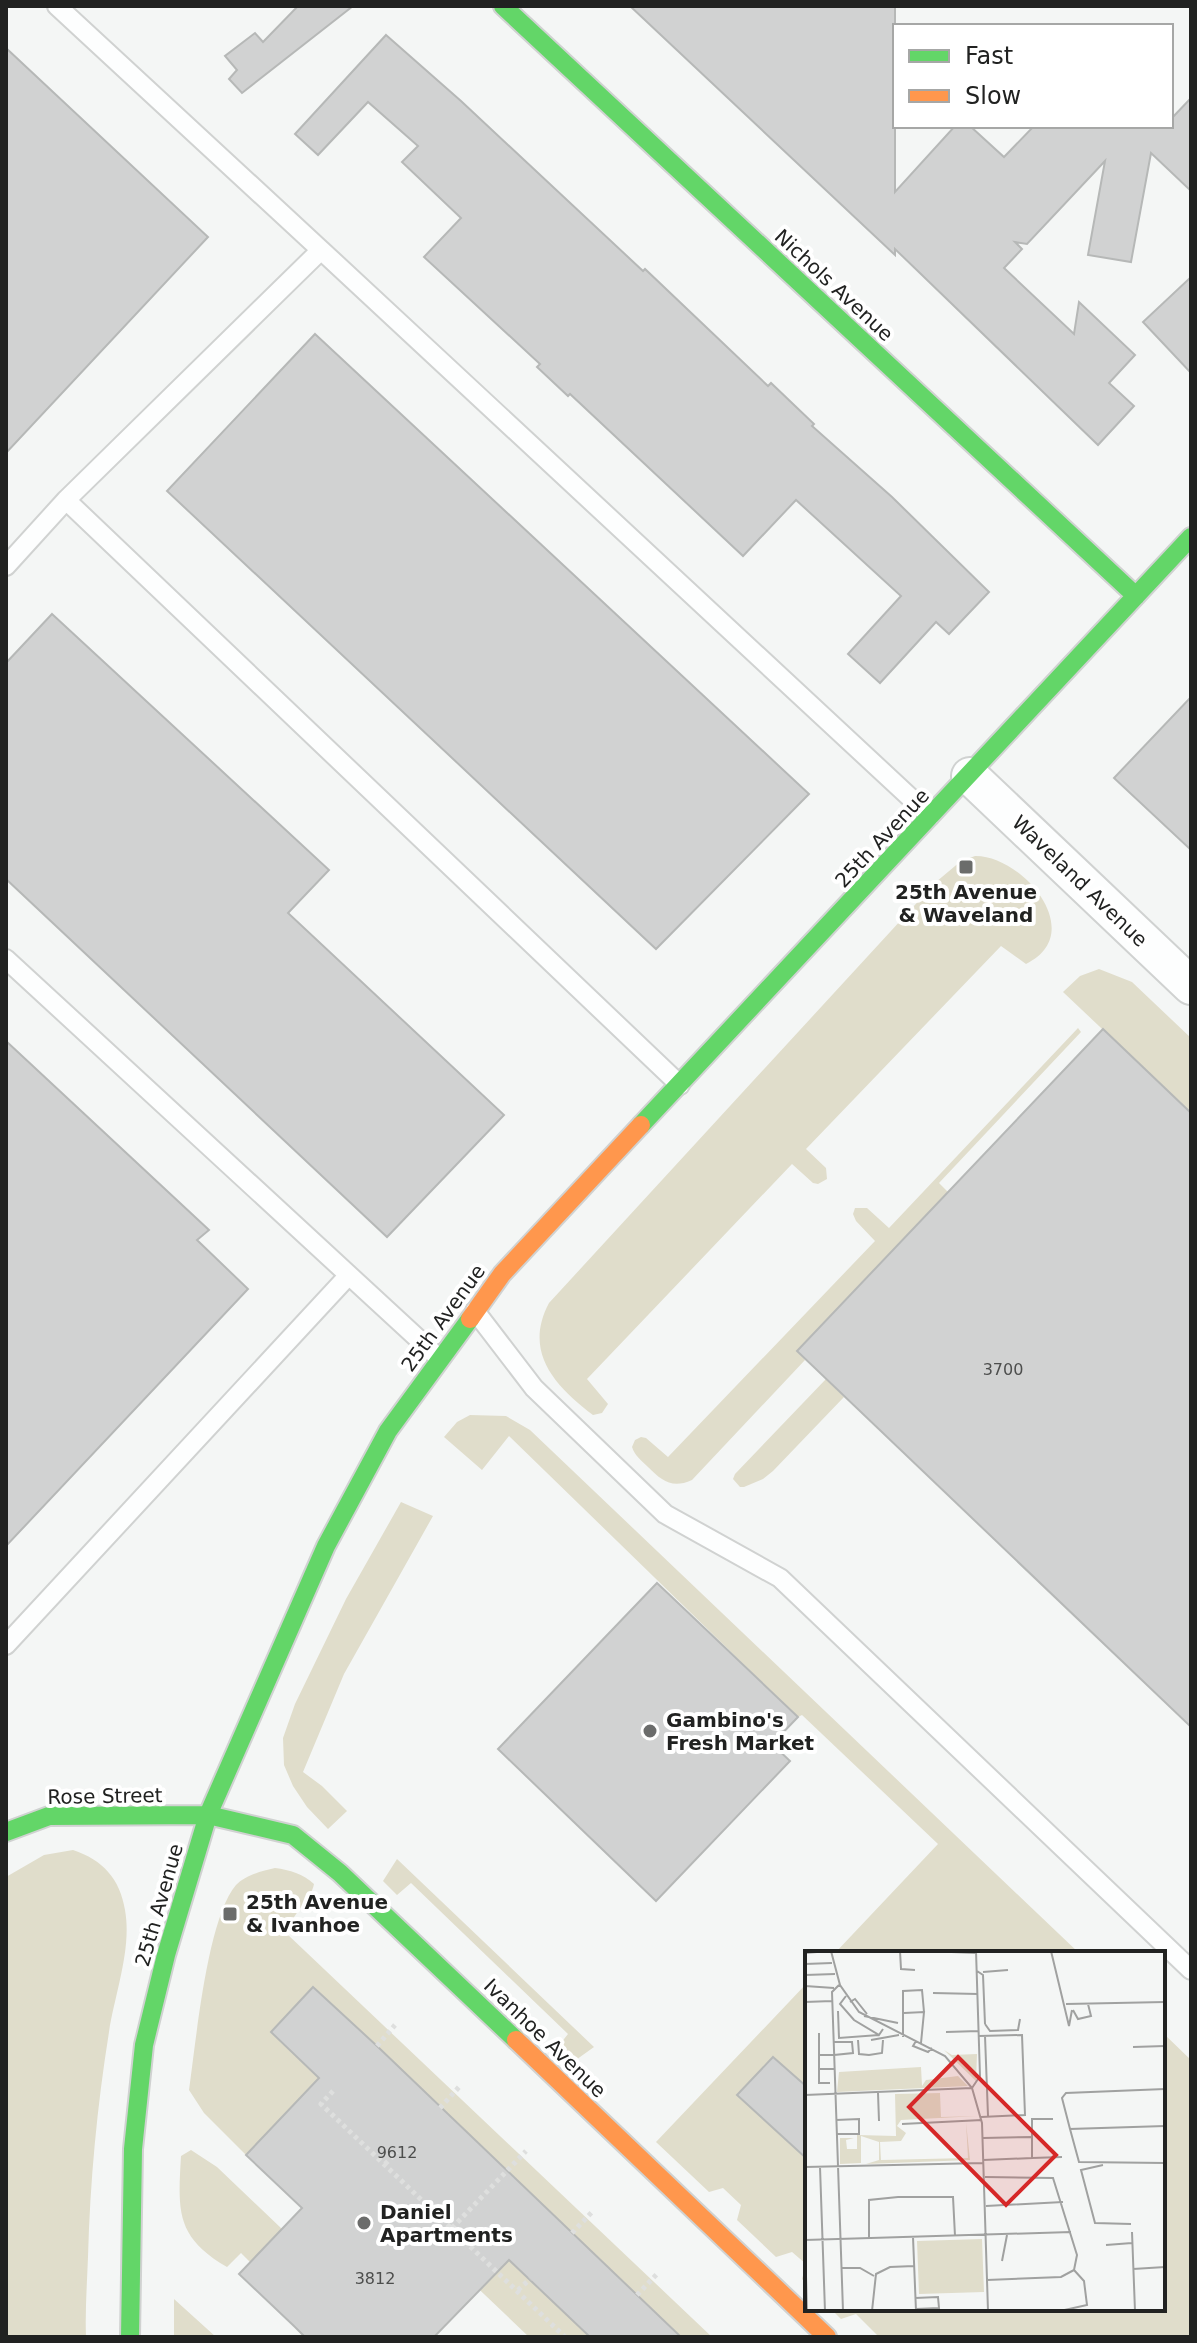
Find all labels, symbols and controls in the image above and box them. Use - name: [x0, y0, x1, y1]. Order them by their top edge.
- legend: [893, 24, 1173, 128]
- text: Fast: [965, 42, 1013, 70]
- text: Slow: [965, 82, 1021, 110]
- street label: Nichols Avenue: [770, 224, 898, 346]
- street label: 25th Avenue: [830, 784, 934, 892]
- street label: Waveland Avenue: [1007, 810, 1153, 952]
- marker: 25th Avenue & Waveland: [957, 858, 975, 876]
- place label: 25th Avenue & Waveland: [895, 880, 1037, 927]
- street label: 25th Avenue: [396, 1260, 490, 1376]
- house number: 3700: [983, 1360, 1023, 1379]
- place label: Gambino's Fresh Market: [666, 1708, 815, 1755]
- marker: Gambino's Fresh Market: [641, 1722, 659, 1740]
- street label: Rose Street: [47, 1783, 163, 1809]
- street label: 25th Avenue: [130, 1841, 188, 1969]
- place label: 25th Avenue & Ivanhoe: [246, 1890, 388, 1937]
- marker: 25th Avenue & Ivanhoe: [221, 1905, 239, 1923]
- inset map: [805, 1951, 1165, 2311]
- street label: Ivanhoe Avenue: [479, 1974, 611, 2102]
- house number: 9612: [377, 2143, 417, 2162]
- place label: Daniel Apartments: [380, 2200, 513, 2247]
- marker: Daniel Apartments: [355, 2214, 373, 2232]
- house number: 3812: [355, 2269, 395, 2288]

